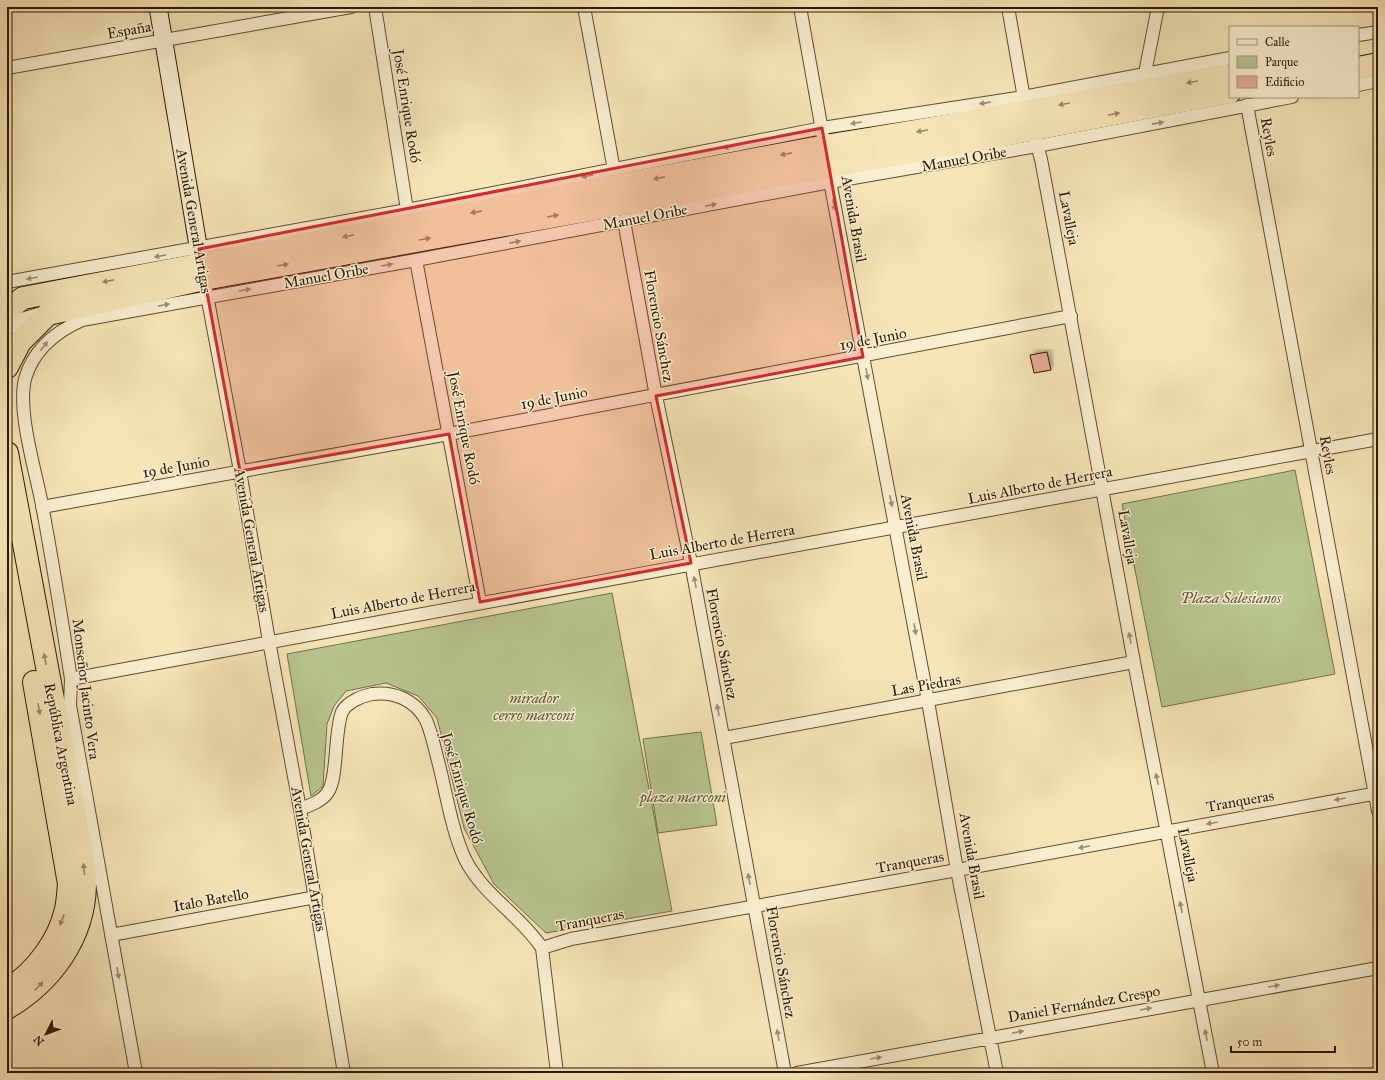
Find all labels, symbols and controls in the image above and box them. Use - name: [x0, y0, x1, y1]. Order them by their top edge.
- street label: España: [106, 17, 153, 43]
- legend: [1229, 26, 1359, 98]
- text: Calle: [1265, 35, 1290, 49]
- street label: José Enrique Rodó: [388, 46, 425, 165]
- text: Parque: [1265, 55, 1298, 70]
- text: Edificio: [1265, 75, 1304, 89]
- one-way arrow: [1185, 79, 1198, 85]
- one-way arrow: [979, 100, 991, 106]
- one-way arrow: [1057, 102, 1070, 108]
- one-way arrow: [1108, 111, 1120, 117]
- street label: Reyles: [1257, 116, 1281, 158]
- one-way arrow: [1152, 119, 1164, 125]
- one-way arrow: [850, 120, 862, 126]
- one-way arrow: [916, 128, 928, 134]
- street label: Manuel Oribe: [920, 143, 1008, 175]
- one-way arrow: [722, 145, 735, 151]
- street label: Avenida General Artigas: [172, 146, 216, 295]
- one-way arrow: [780, 151, 793, 157]
- one-way arrow: [581, 173, 594, 179]
- street label: Avenida Brasil: [837, 173, 871, 265]
- one-way arrow: [653, 175, 665, 181]
- street label: Lavalleja: [1055, 189, 1083, 247]
- one-way arrow: [832, 199, 838, 211]
- street label: Manuel Oribe: [601, 200, 689, 234]
- one-way arrow: [705, 201, 718, 207]
- one-way arrow: [470, 209, 482, 215]
- one-way arrow: [547, 213, 559, 219]
- one-way arrow: [342, 233, 354, 239]
- one-way arrow: [419, 236, 431, 242]
- one-way arrow: [509, 238, 521, 244]
- one-way arrow: [154, 253, 166, 259]
- street label: Manuel Oribe: [282, 260, 370, 292]
- one-way arrow: [277, 262, 290, 268]
- one-way arrow: [381, 262, 393, 268]
- street label: Florencio Sánchez: [640, 269, 678, 383]
- one-way arrow: [26, 275, 38, 281]
- one-way arrow: [102, 279, 114, 285]
- one-way arrow: [239, 287, 251, 293]
- one-way arrow: [158, 302, 170, 308]
- street label: 19 de Junio: [838, 324, 908, 355]
- one-way arrow: [40, 341, 48, 351]
- one-way arrow: [864, 367, 870, 380]
- street label: José Enrique Rodó: [443, 368, 484, 487]
- street label: 19 de Junio: [519, 383, 589, 414]
- street label: Reyles: [1316, 434, 1340, 476]
- street label: 19 de Junio: [141, 452, 211, 483]
- street label: Luis Alberto de Herrera: [966, 462, 1114, 508]
- street label: Avenida General Artigas: [230, 465, 274, 614]
- street label: Avenida Brasil: [897, 491, 931, 583]
- one-way arrow: [888, 495, 894, 507]
- street label: Lavalleja: [1114, 508, 1142, 566]
- street label: Luis Alberto de Herrera: [648, 520, 797, 564]
- one-way arrow: [691, 576, 697, 588]
- street label: Luis Alberto de Herrera: [329, 577, 477, 623]
- street label: Florencio Sánchez: [702, 587, 742, 701]
- park label: Plaza Salesianos: [1181, 589, 1282, 607]
- street label: Monseñor Jacinto Vera: [67, 618, 104, 761]
- one-way arrow: [912, 623, 918, 635]
- one-way arrow: [1126, 632, 1132, 644]
- one-way arrow: [41, 653, 47, 665]
- street label: Las Piedras: [890, 670, 962, 700]
- street label: República Argentina: [40, 681, 82, 807]
- park label: mirador cerro marconi: [493, 689, 575, 724]
- one-way arrow: [36, 703, 42, 715]
- one-way arrow: [715, 704, 721, 716]
- street label: José Enrique Rodó: [436, 728, 487, 846]
- one-way arrow: [1153, 773, 1159, 785]
- street label: Avenida General Artigas: [287, 784, 331, 933]
- street label: Tranqueras: [1205, 786, 1276, 817]
- park label: plaza marconi: [638, 788, 727, 807]
- one-way arrow: [1334, 797, 1346, 803]
- street label: Avenida Brasil: [955, 810, 989, 902]
- one-way arrow: [1206, 820, 1218, 826]
- street label: Lavalleja: [1174, 826, 1202, 884]
- one-way arrow: [1078, 844, 1090, 850]
- street label: Tranqueras: [875, 847, 946, 878]
- one-way arrow: [81, 863, 87, 875]
- one-way arrow: [746, 873, 752, 885]
- street label: Italo Batello: [172, 884, 250, 915]
- one-way arrow: [1178, 901, 1184, 913]
- street label: Tranqueras: [555, 905, 626, 936]
- street label: Florencio Sánchez: [762, 905, 800, 1019]
- one-way arrow: [59, 914, 65, 926]
- one-way arrow: [115, 967, 121, 979]
- one-way arrow: [34, 981, 43, 991]
- street label: Daniel Fernández Crespo: [1006, 982, 1162, 1026]
- one-way arrow: [1268, 983, 1280, 989]
- one-way arrow: [1140, 1006, 1152, 1012]
- north arrow: [26, 1014, 66, 1054]
- scale bar: [1231, 1028, 1335, 1054]
- one-way arrow: [775, 1029, 781, 1041]
- one-way arrow: [1012, 1029, 1024, 1035]
- one-way arrow: [1203, 1029, 1209, 1041]
- text: N: [31, 1032, 47, 1048]
- text: 50 m: [1237, 1035, 1262, 1049]
- one-way arrow: [870, 1055, 883, 1061]

